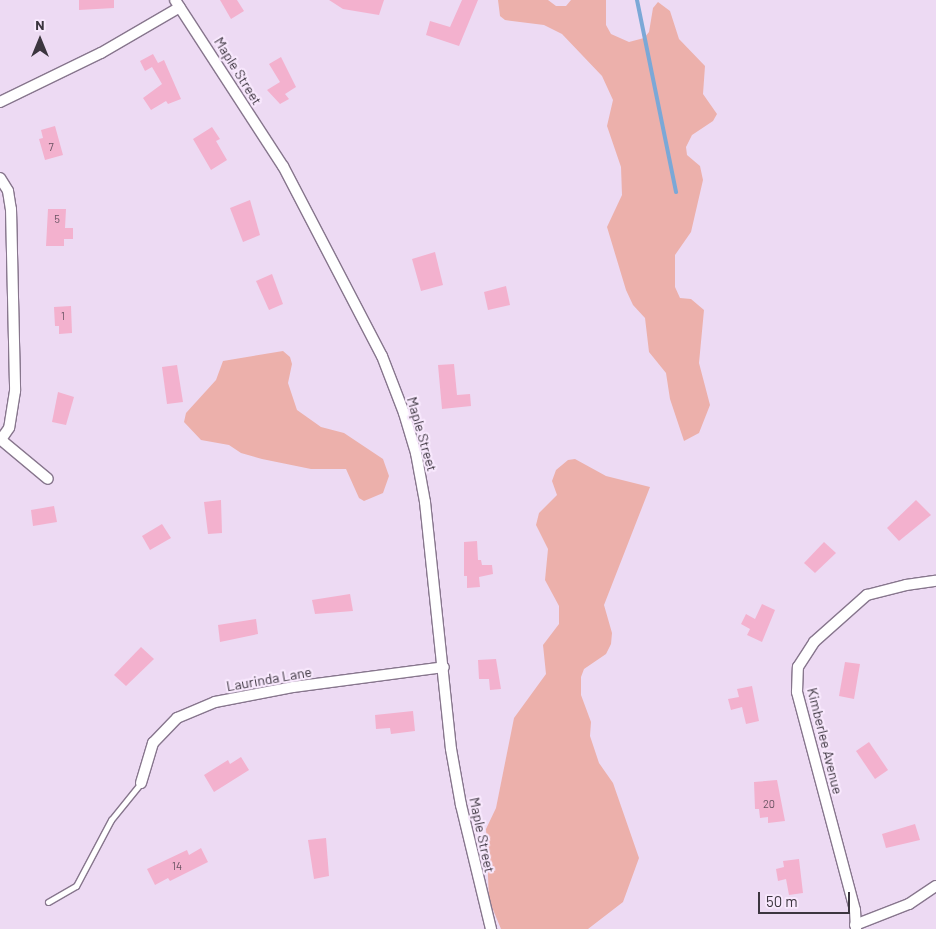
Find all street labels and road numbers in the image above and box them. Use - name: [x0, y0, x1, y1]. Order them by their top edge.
- street label: Maple Street: [211, 34, 265, 108]
- street label: Maple Street: [403, 395, 441, 473]
- street label: Laurinda Lane: [225, 663, 313, 695]
- street label: Kimberlee Avenue: [804, 686, 846, 796]
- street label: Maple Street: [466, 796, 498, 874]

